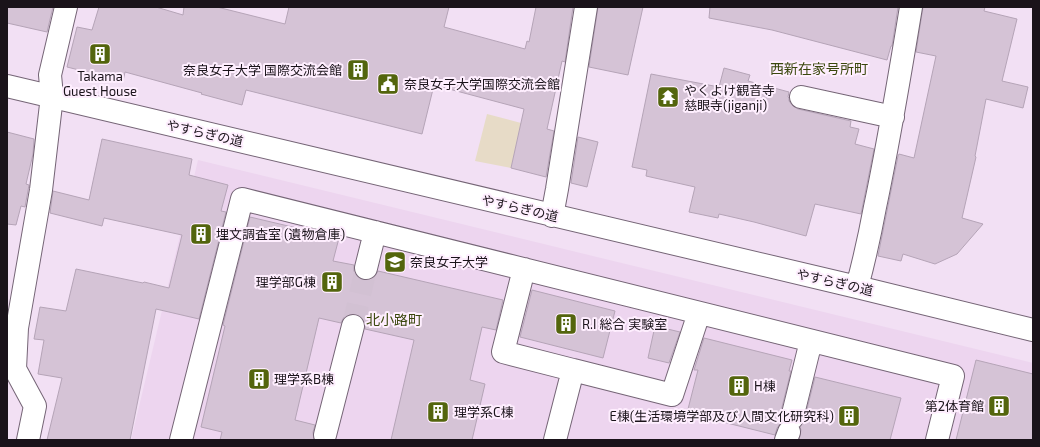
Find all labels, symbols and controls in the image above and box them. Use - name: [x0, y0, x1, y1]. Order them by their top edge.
- building icon: Takama Guest House: [87, 41, 113, 67]
- building icon: 奈良女子大学 国際交流会館: [345, 57, 371, 83]
- district label: 西新在家号所町: [770, 60, 868, 77]
- place label: 奈良女子大学 国際交流会館: [183, 62, 342, 78]
- place label: Takama Guest House: [63, 68, 137, 99]
- public building icon: 奈良女子大学国際交流会館: [375, 71, 401, 97]
- place label: 奈良女子大学国際交流会館: [404, 76, 560, 92]
- place label: やくよけ観音寺 慈眼寺(jiganji): [684, 82, 775, 113]
- temple icon: やくよけ観音寺 慈眼寺(jiganji): [655, 84, 681, 110]
- street label: やすらぎの道: [165, 116, 245, 150]
- street label: やすらぎの道: [480, 191, 560, 225]
- building icon: 埋文調査室 (遺物倉庫): [188, 221, 214, 247]
- place label: 埋文調査室 (遺物倉庫): [216, 226, 345, 242]
- school or university icon: 奈良女子大学: [382, 249, 408, 275]
- place label: 奈良女子大学: [410, 254, 488, 270]
- street label: やすらぎの道: [795, 265, 875, 299]
- building icon: 理学部G棟: [319, 269, 345, 295]
- place label: 理学部G棟: [256, 274, 316, 290]
- district label: 北小路町: [366, 311, 422, 328]
- building icon: R.I 総合 実験室: [553, 311, 579, 337]
- place label: R.I 総合 実験室: [582, 316, 667, 332]
- building icon: 理学系B棟: [246, 366, 272, 392]
- place label: 理学系B棟: [274, 371, 334, 387]
- building icon: H棟: [726, 373, 752, 399]
- place label: H棟: [754, 378, 776, 394]
- building icon: 第2体育館: [986, 393, 1012, 419]
- place label: 第2体育館: [925, 398, 984, 414]
- building icon: 理学系C棟: [425, 399, 451, 425]
- building icon: E棟(生活環境学部及び人間文化研究科): [836, 403, 862, 429]
- place label: 理学系C棟: [454, 404, 513, 420]
- place label: E棟(生活環境学部及び人間文化研究科): [609, 408, 834, 424]

